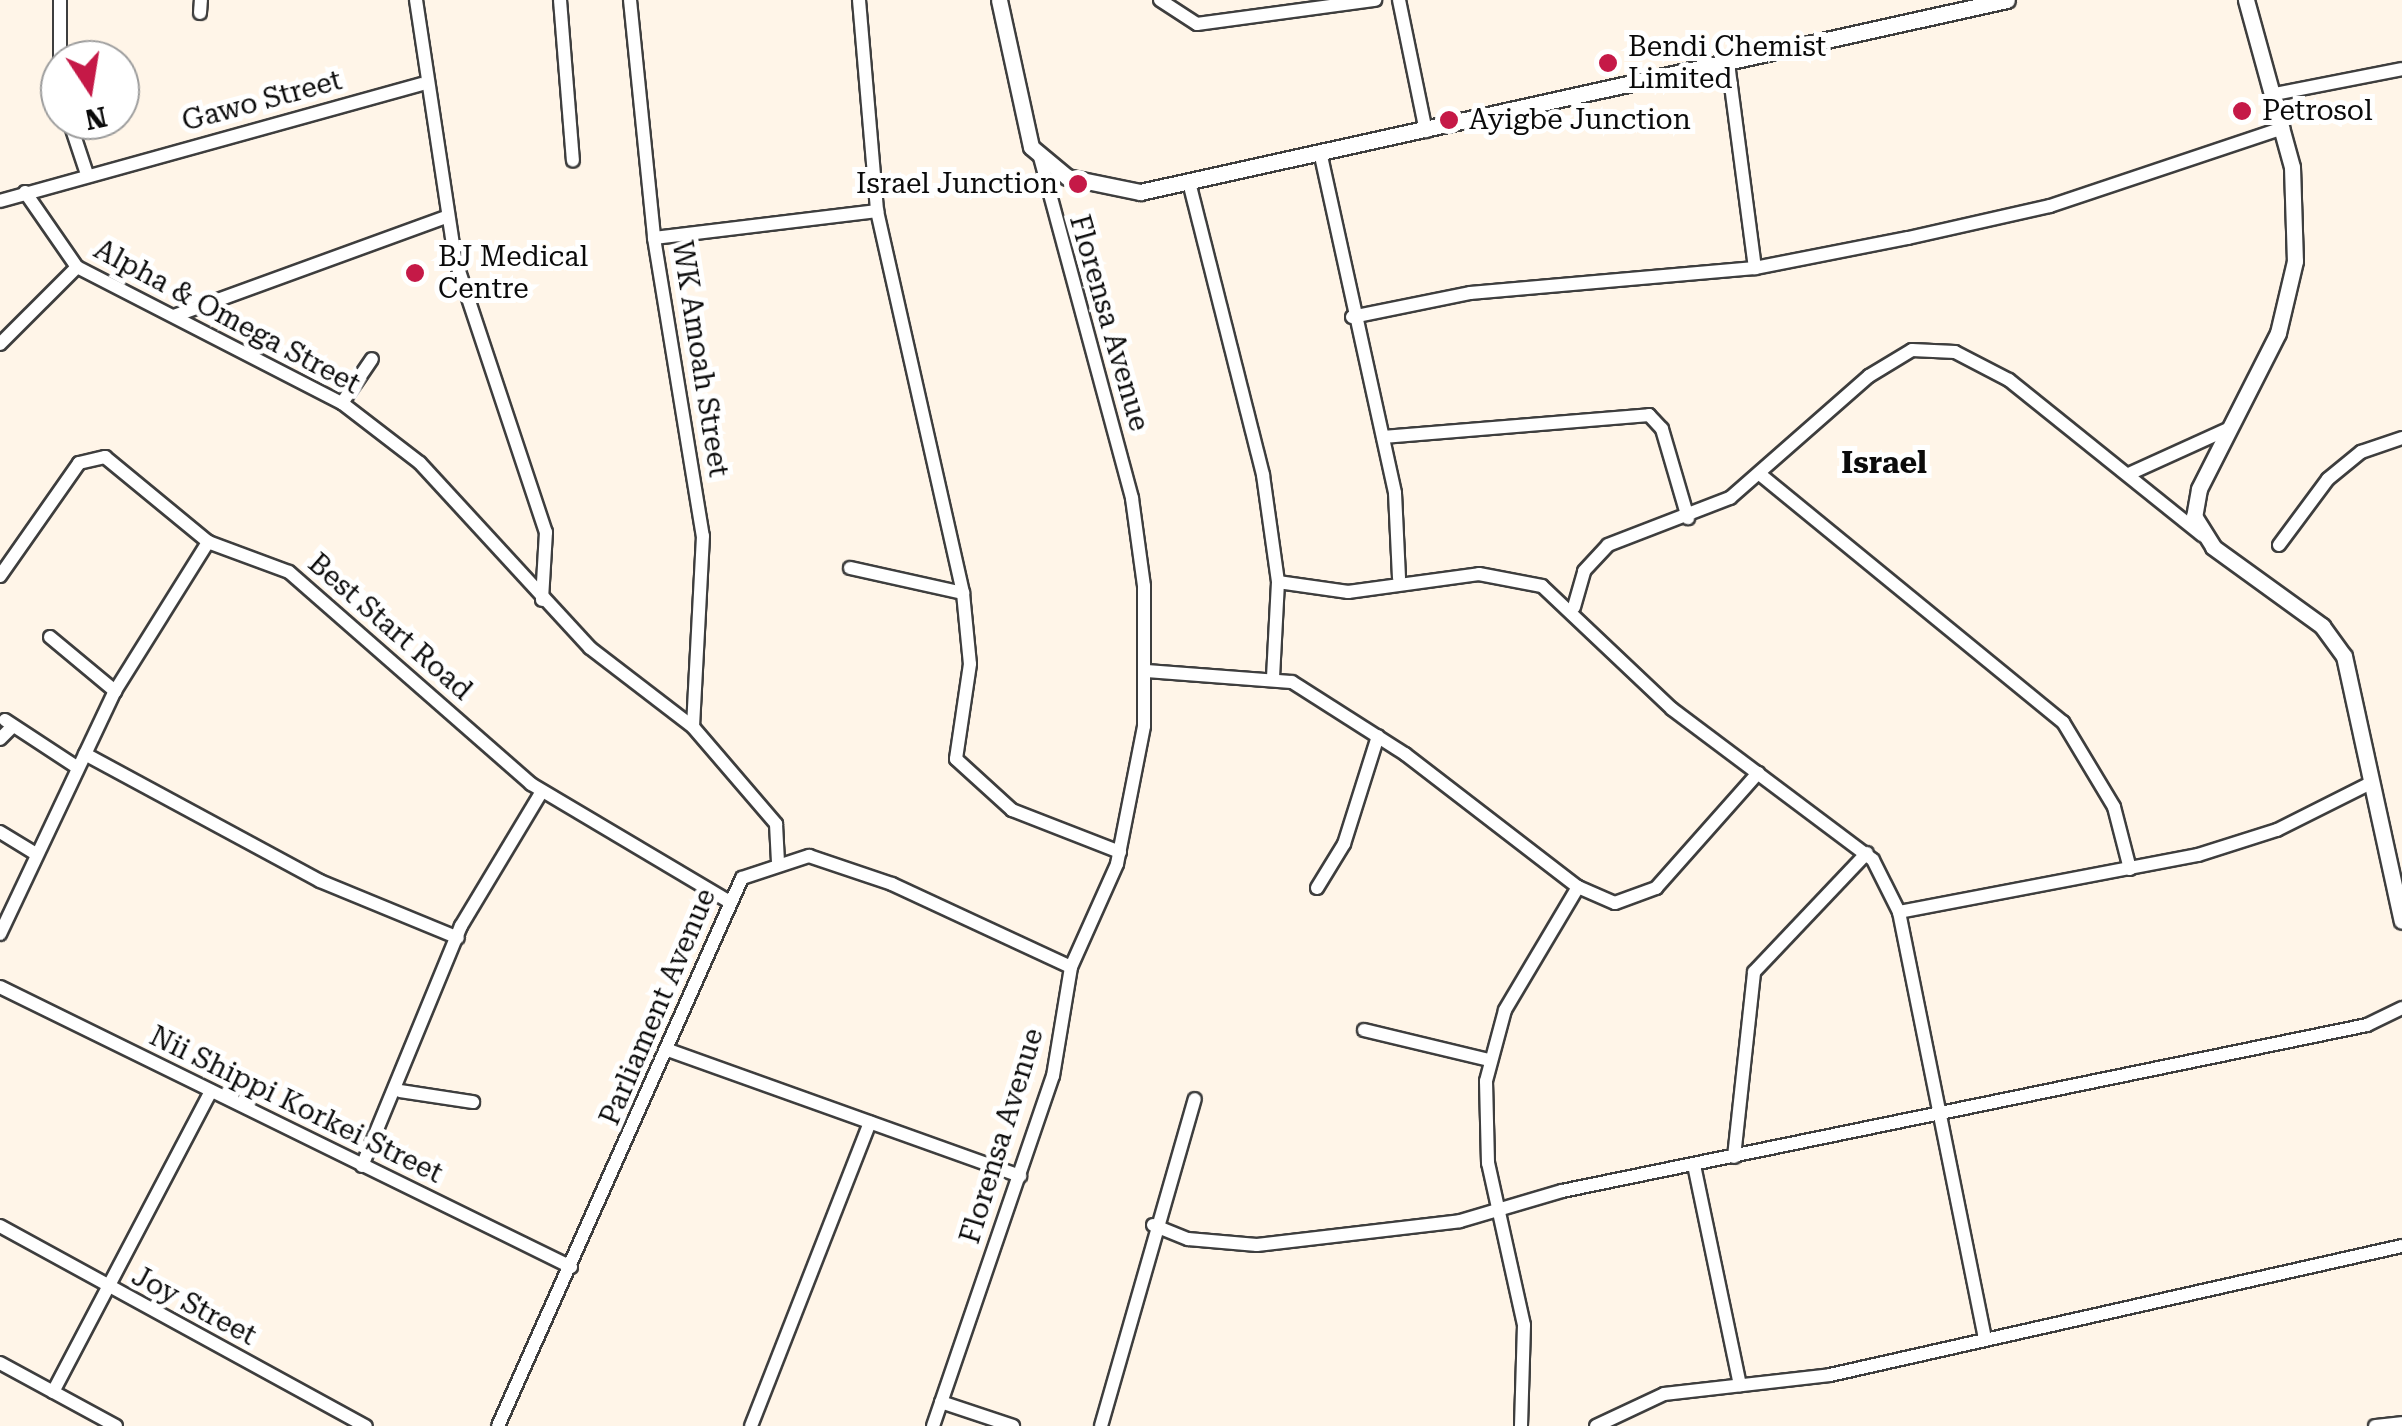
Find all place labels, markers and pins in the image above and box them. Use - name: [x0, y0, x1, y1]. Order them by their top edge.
- place label: Bendi Chemist Limited: [1628, 30, 1826, 96]
- marker: Bendi Chemist Limited: [1597, 52, 1619, 74]
- place label: Petrosol: [2262, 94, 2373, 128]
- marker: Petrosol: [2231, 100, 2253, 122]
- place label: Ayigbe Junction: [1469, 103, 1691, 137]
- marker: Ayigbe Junction: [1438, 109, 1460, 131]
- place label: Israel Junction: [856, 167, 1058, 201]
- marker: Israel Junction: [1067, 173, 1089, 195]
- place label: BJ Medical Centre: [438, 240, 588, 306]
- marker: BJ Medical Centre: [402, 260, 428, 286]

